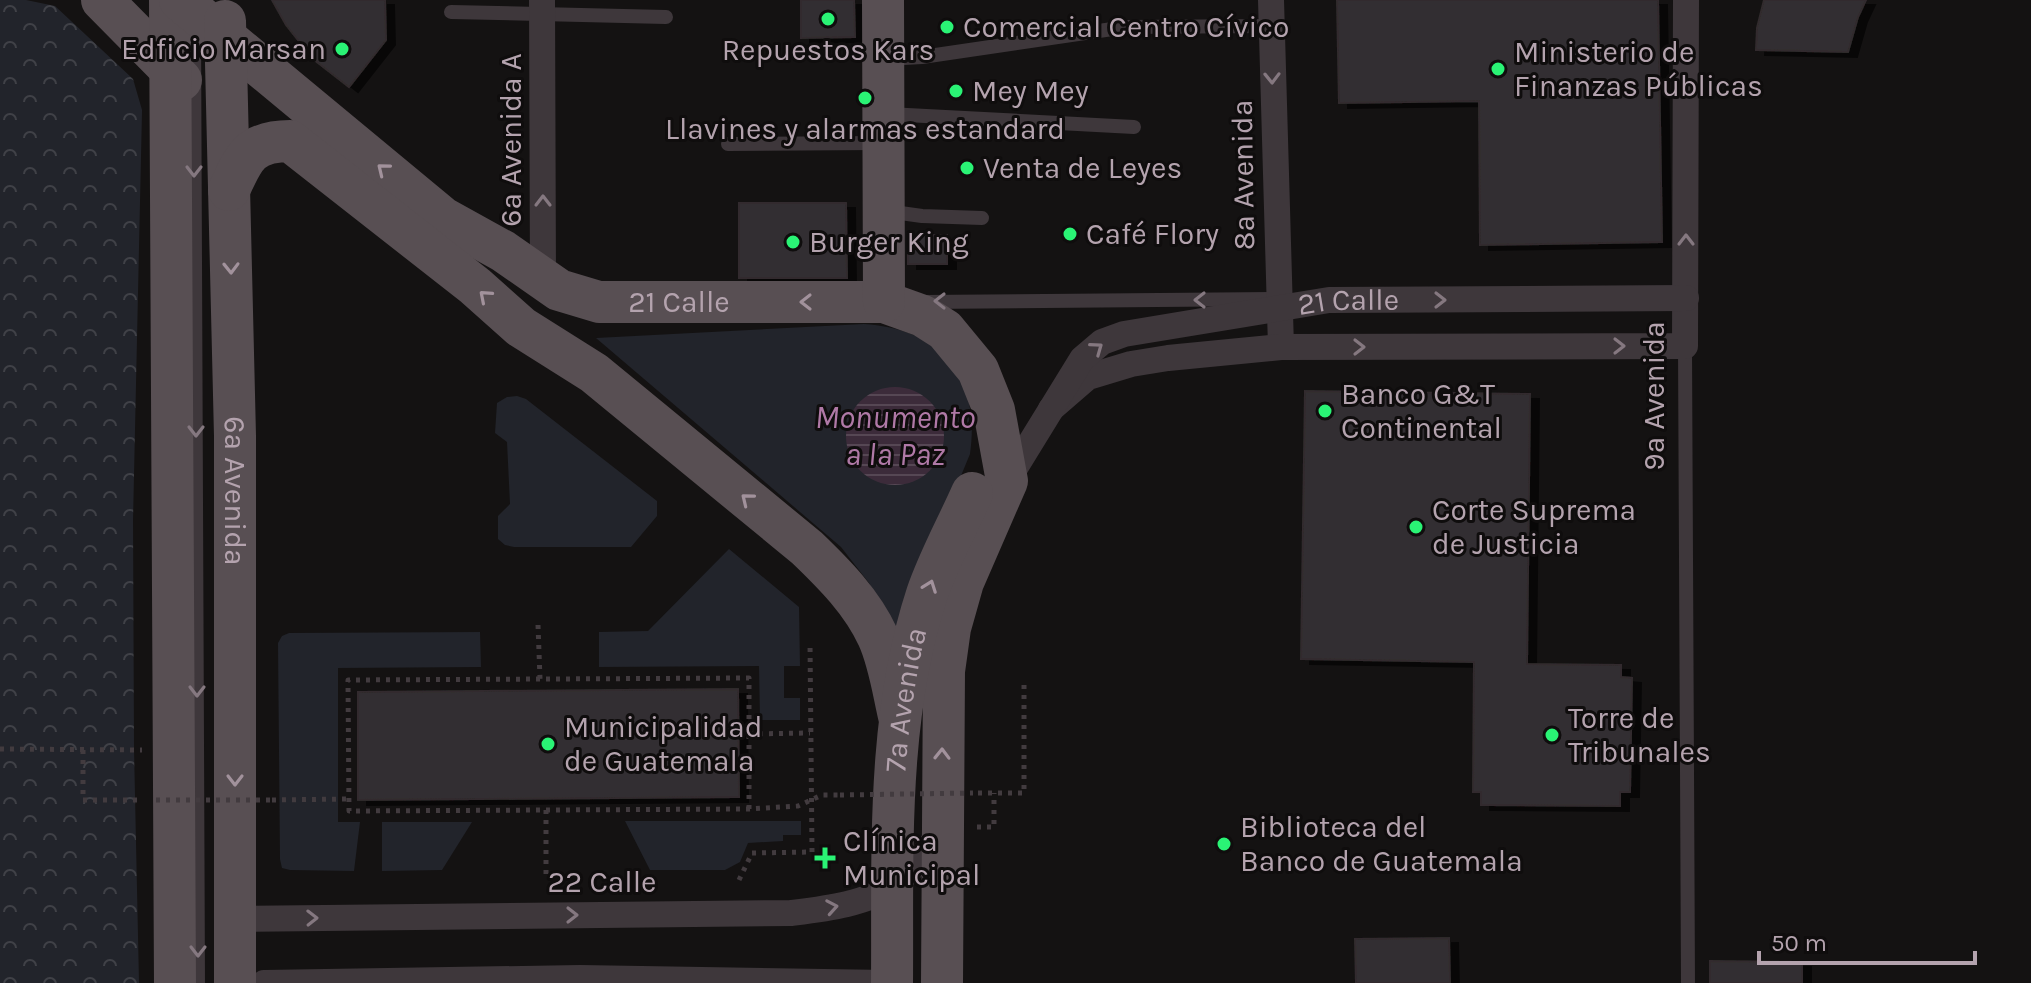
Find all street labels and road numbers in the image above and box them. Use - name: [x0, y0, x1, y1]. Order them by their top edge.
- street label: 6a Avenida A: [493, 53, 529, 227]
- street label: 8a Avenida: [1224, 99, 1262, 251]
- street label: 21 Calle: [1295, 282, 1399, 323]
- street label: 21 Calle: [628, 284, 730, 320]
- street label: 9a Avenida: [1636, 321, 1672, 471]
- street label: 6a Avenida: [217, 416, 253, 566]
- street label: 7a Avenida: [877, 624, 935, 773]
- street label: 22 Calle: [547, 864, 657, 900]

